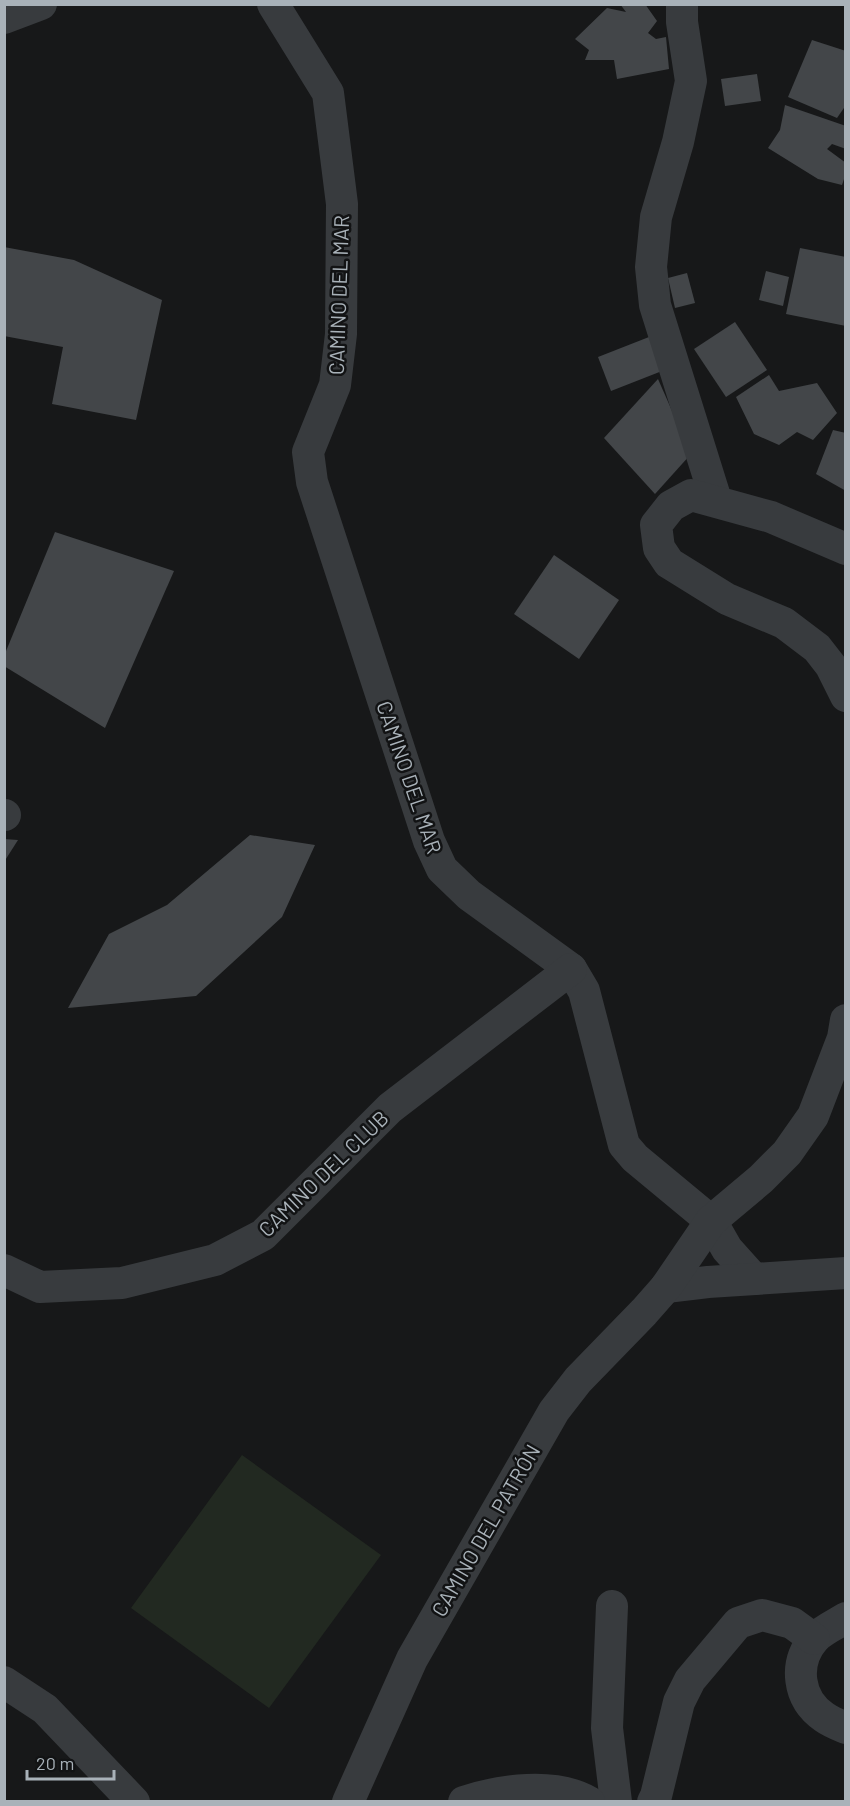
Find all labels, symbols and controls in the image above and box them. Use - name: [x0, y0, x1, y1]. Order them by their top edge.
- street label: CAMINO DEL MAR: [323, 215, 353, 375]
- street label: CAMINO DEL MAR: [372, 697, 448, 857]
- street label: CAMINO DEL CLUB: [253, 1105, 393, 1241]
- street label: CAMINO DEL PATRÓN: [426, 1439, 544, 1621]
- scale bar: [27, 1743, 114, 1781]
- text: 20 m: [36, 1752, 74, 1774]

